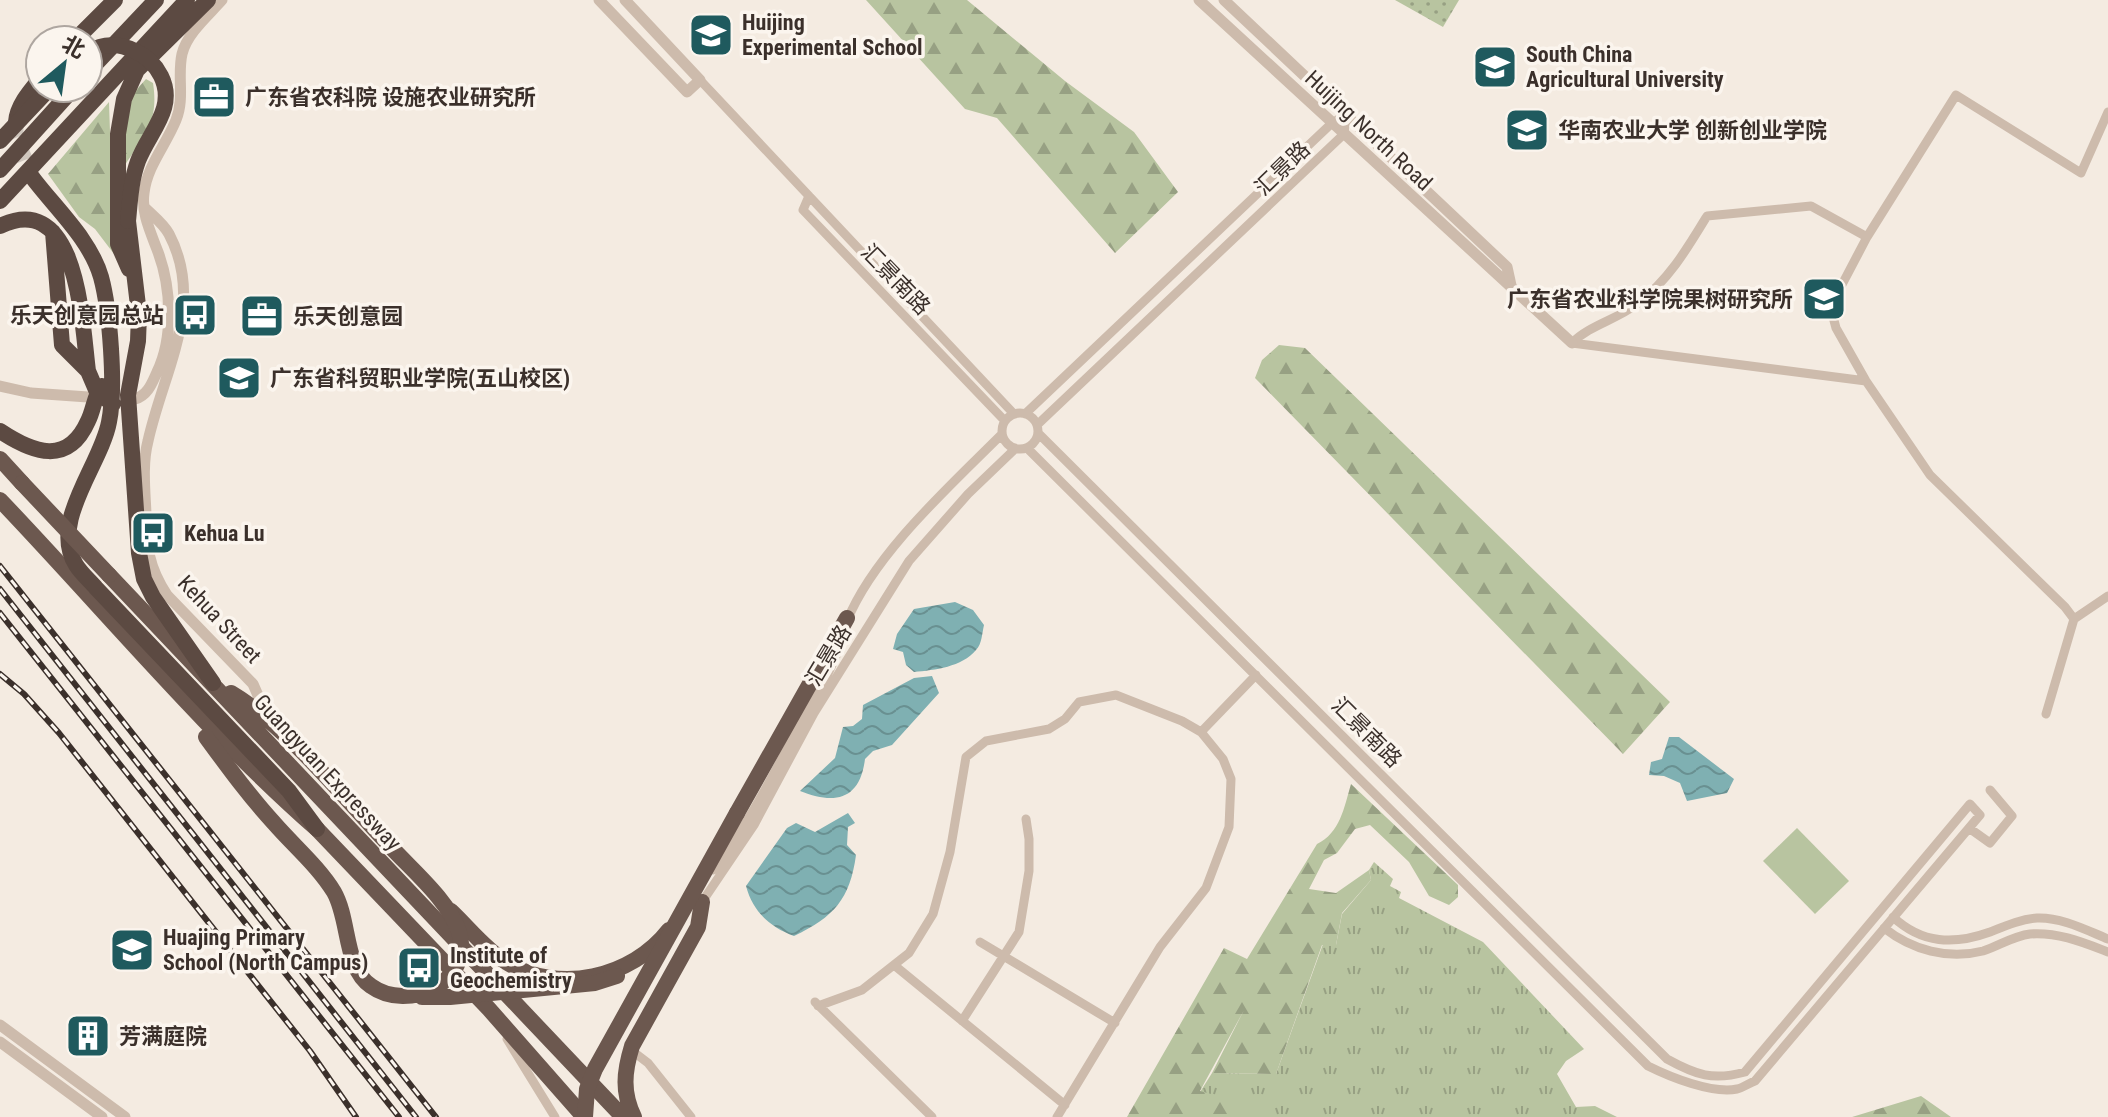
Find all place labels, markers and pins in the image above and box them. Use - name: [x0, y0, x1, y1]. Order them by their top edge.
- place label: Huijing Experimental School: [742, 10, 923, 60]
- school or university icon: Huijing Experimental School: [687, 11, 735, 59]
- place label: South China Agricultural University: [1526, 42, 1724, 92]
- school or university icon: South China Agricultural University: [1471, 43, 1519, 91]
- office icon: 广东省农科院 设施农业研究所: [190, 73, 238, 121]
- place label: 广东省农科院 设施农业研究所: [245, 85, 536, 110]
- school or university icon: 华南农业大学 创新创业学院: [1503, 106, 1551, 154]
- place label: 华南农业大学 创新创业学院: [1558, 118, 1827, 143]
- school or university icon: 广东省农业科学院果树研究所: [1800, 275, 1848, 323]
- place label: 广东省农业科学院果树研究所: [1507, 287, 1793, 312]
- bus stop icon: 乐天创意园总站: [171, 291, 219, 339]
- office icon: 乐天创意园: [238, 292, 286, 340]
- place label: 乐天创意园总站: [10, 303, 164, 328]
- place label: 乐天创意园: [293, 304, 403, 329]
- school or university icon: 广东省科贸职业学院(五山校区): [215, 354, 263, 402]
- place label: 广东省科贸职业学院(五山校区): [270, 366, 570, 391]
- bus stop icon: Kehua Lu: [129, 509, 177, 557]
- place label: Kehua Lu: [184, 521, 265, 546]
- place label: Huajing Primary School (North Campus): [163, 925, 368, 975]
- school or university icon: Huajing Primary School (North Campus): [108, 926, 156, 974]
- place label: Institute of Geochemistry: [450, 943, 572, 993]
- bus stop icon: Institute of Geochemistry: [395, 944, 443, 992]
- building icon: 芳满庭院: [64, 1012, 112, 1060]
- place label: 芳满庭院: [119, 1024, 207, 1049]

